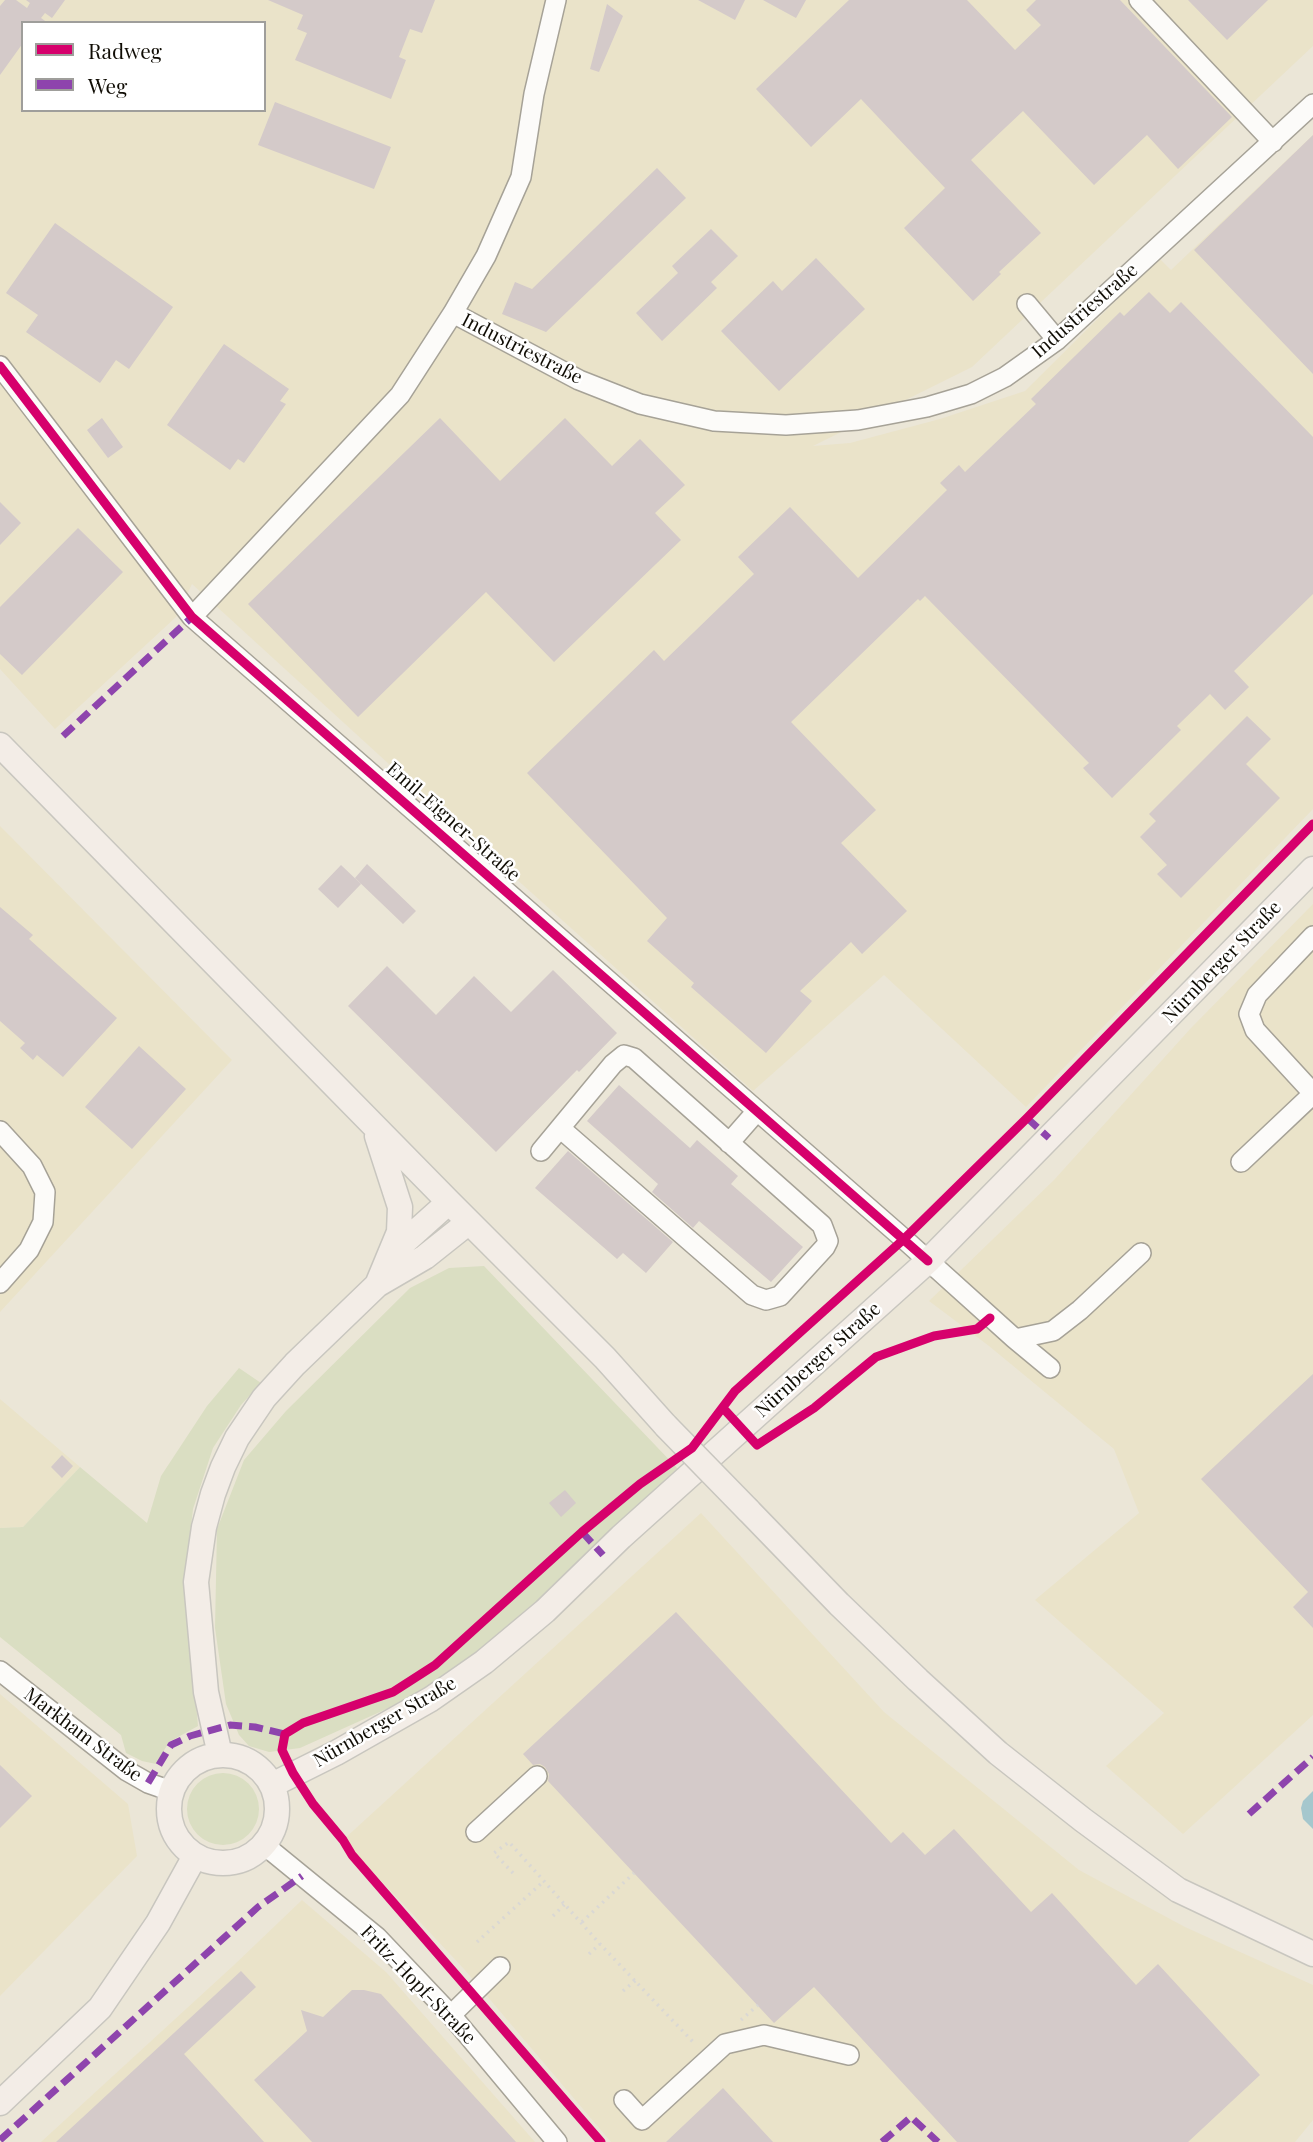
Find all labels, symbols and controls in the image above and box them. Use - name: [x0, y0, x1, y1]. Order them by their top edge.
- legend: [21, 21, 266, 112]
- text: Radweg: [88, 36, 162, 64]
- text: Weg: [88, 71, 127, 99]
- street label: Industriestraße: [1027, 259, 1143, 363]
- street label: Industriestraße: [458, 309, 586, 389]
- street label: Emil-Eigner-Straße: [381, 758, 525, 886]
- street label: Nürnberger Straße: [1158, 896, 1286, 1028]
- street label: Nürnberger Straße: [751, 1298, 885, 1422]
- street label: Nürnberger Straße: [310, 1672, 460, 1772]
- street label: Markham Straße: [20, 1683, 146, 1787]
- street label: Fritz-Hopf-Straße: [356, 1921, 480, 2049]

